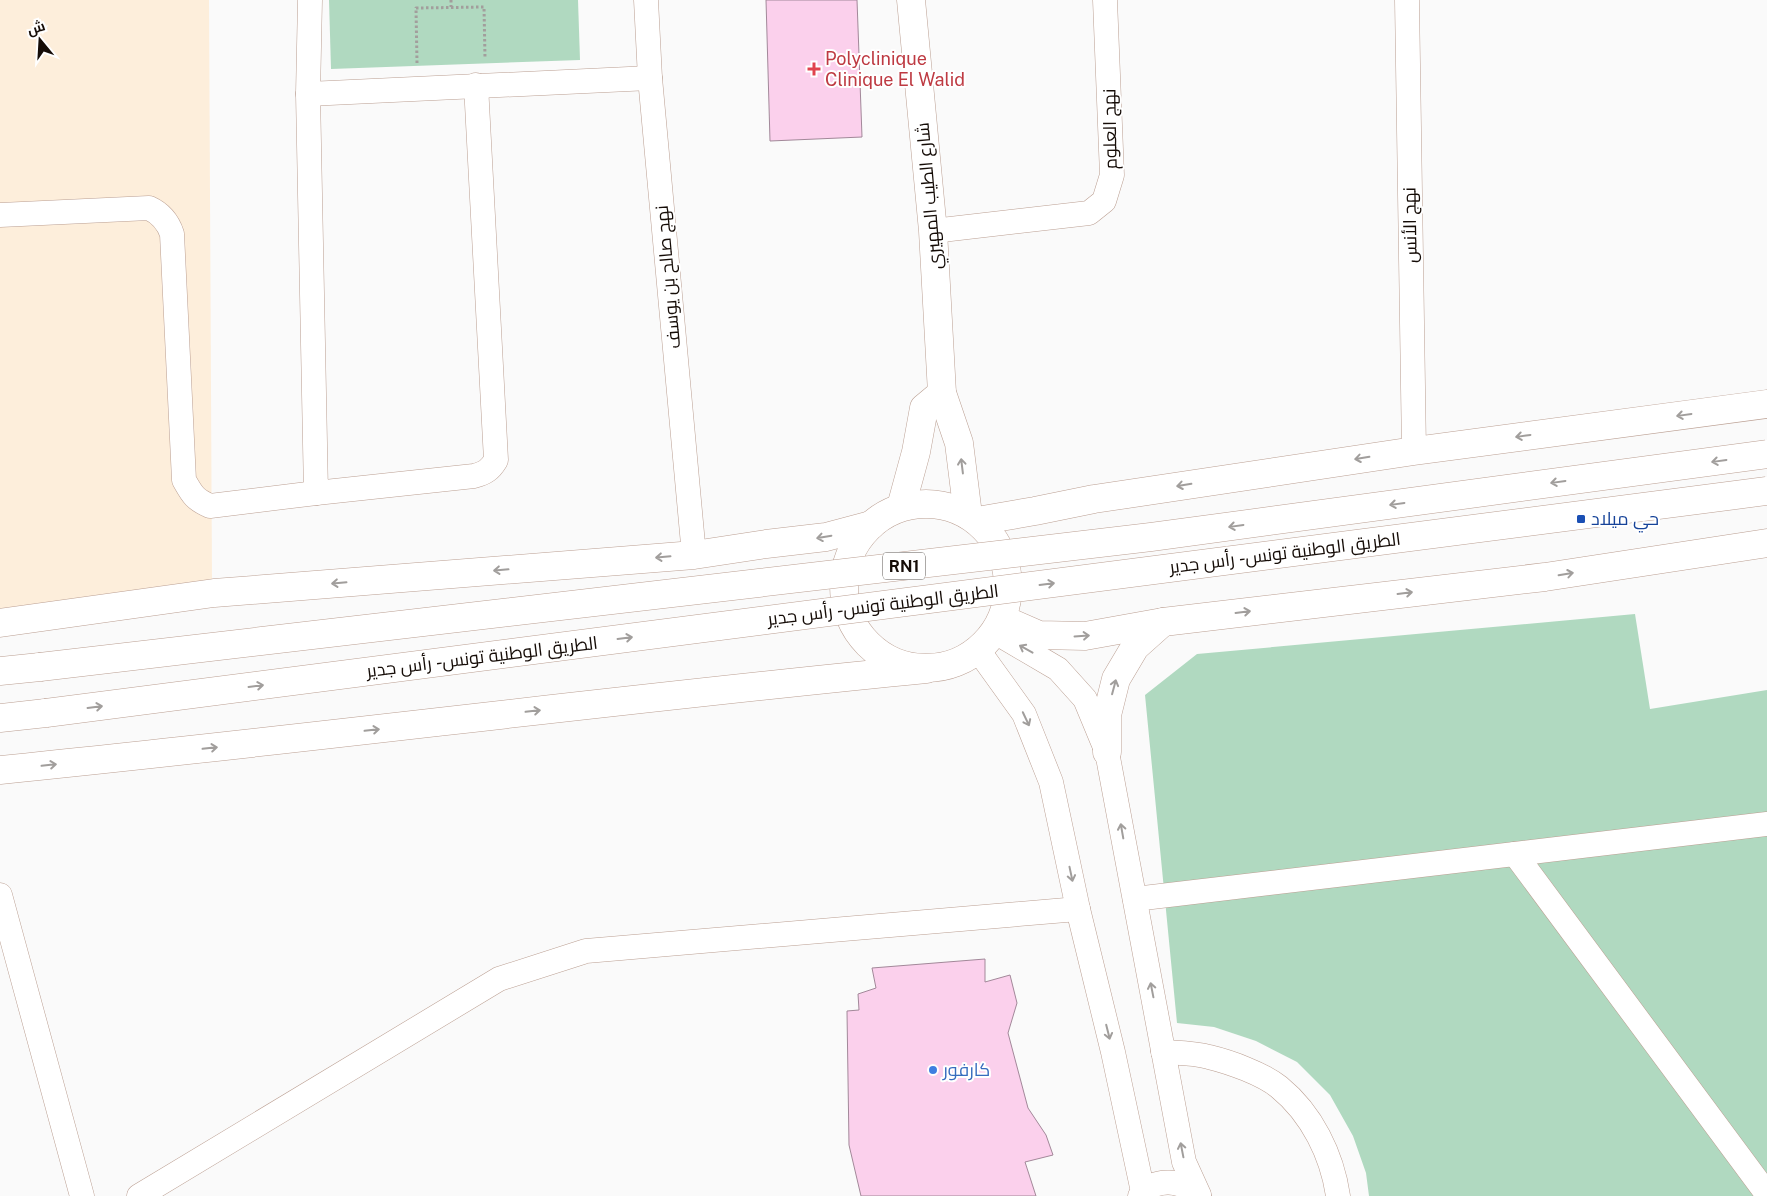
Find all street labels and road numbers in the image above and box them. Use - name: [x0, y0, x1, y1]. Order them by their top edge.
- street label: نهج العلوم: [1098, 88, 1123, 170]
- street label: شارع الطيب المهيري: [912, 121, 949, 270]
- street label: نهج الأنس: [1398, 187, 1423, 263]
- street label: نهج صالح بن يوسف: [651, 204, 686, 350]
- street label: الطريق الوطنية تونس - رأس جدير: [1167, 528, 1402, 579]
- road number: RN1: [883, 552, 925, 580]
- street label: الطريق الوطنية تونس - رأس جدير: [765, 580, 1000, 631]
- street label: الطريق الوطنية تونس - رأس جدير: [364, 632, 599, 683]

